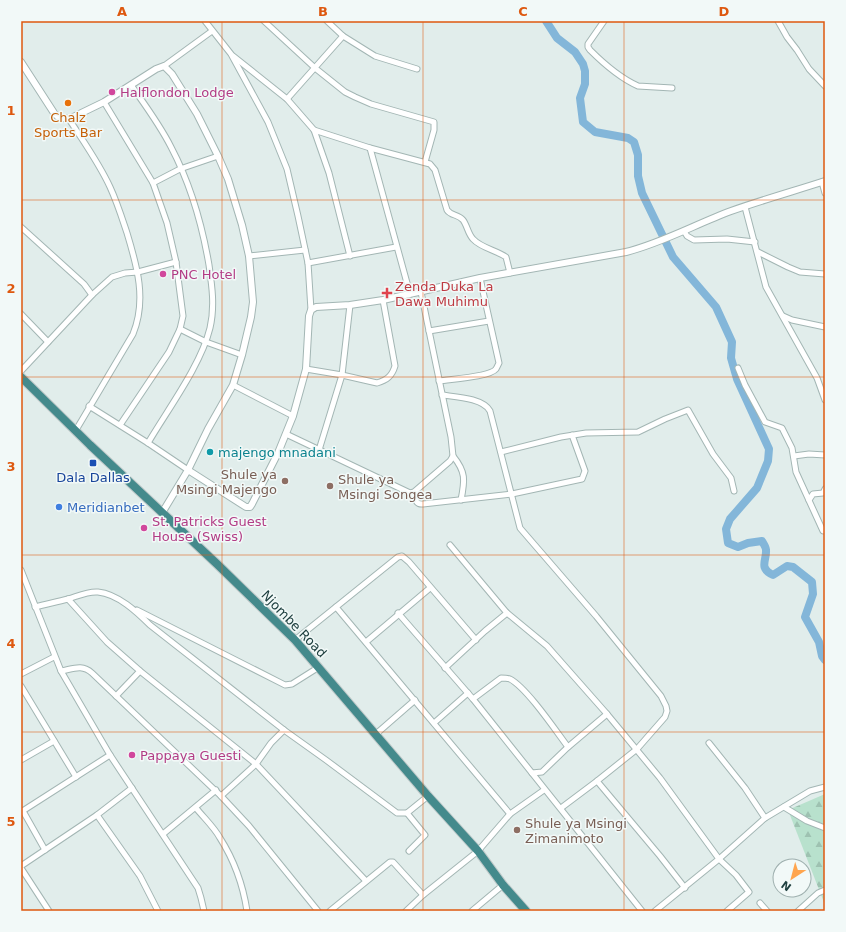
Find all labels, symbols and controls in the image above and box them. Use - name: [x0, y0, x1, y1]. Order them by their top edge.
- text: A: [117, 4, 127, 19]
- text: B: [318, 4, 328, 19]
- text: C: [518, 4, 528, 19]
- text: D: [719, 4, 730, 19]
- place label: Halflondon Lodge: [120, 85, 234, 100]
- marker: Halflondon Lodge: [107, 87, 117, 97]
- marker: Chalz Sports Bar: [63, 98, 73, 108]
- text: 1: [6, 103, 16, 118]
- place label: Chalz Sports Bar: [34, 110, 103, 140]
- place label: PNC Hotel: [171, 267, 236, 282]
- marker: PNC Hotel: [158, 269, 168, 279]
- place label: Zenda Duka La Dawa Muhimu: [395, 279, 493, 309]
- text: 2: [6, 281, 16, 296]
- marker: Zenda Duka La Dawa Muhimu: [382, 288, 392, 298]
- place label: majengo mnadani: [218, 445, 336, 460]
- marker: majengo mnadani: [205, 447, 215, 457]
- marker: Dala Dallas: [88, 458, 98, 468]
- text: 3: [6, 459, 16, 474]
- place label: Shule ya Msingi Majengo: [176, 467, 277, 497]
- place label: Dala Dallas: [56, 470, 130, 485]
- place label: Shule ya Msingi Songea: [338, 472, 433, 502]
- marker: Shule ya Msingi Majengo: [280, 476, 290, 486]
- marker: Shule ya Msingi Songea: [325, 481, 335, 491]
- place label: Meridianbet: [67, 500, 145, 515]
- marker: Meridianbet: [54, 502, 64, 512]
- place label: St. Patricks Guest House (Swiss): [152, 514, 267, 544]
- marker: St. Patricks Guest House (Swiss): [139, 523, 149, 533]
- street label: Njombe Road: [258, 588, 330, 660]
- text: 4: [6, 636, 16, 651]
- place label: Pappaya Guesti: [140, 748, 241, 763]
- marker: Pappaya Guesti: [127, 750, 137, 760]
- text: 5: [6, 814, 16, 829]
- place label: Shule ya Msingi Zimanimoto: [525, 816, 627, 846]
- marker: Shule ya Msingi Zimanimoto: [512, 825, 522, 835]
- north arrow: [772, 858, 812, 898]
- text: N: [779, 878, 794, 894]

